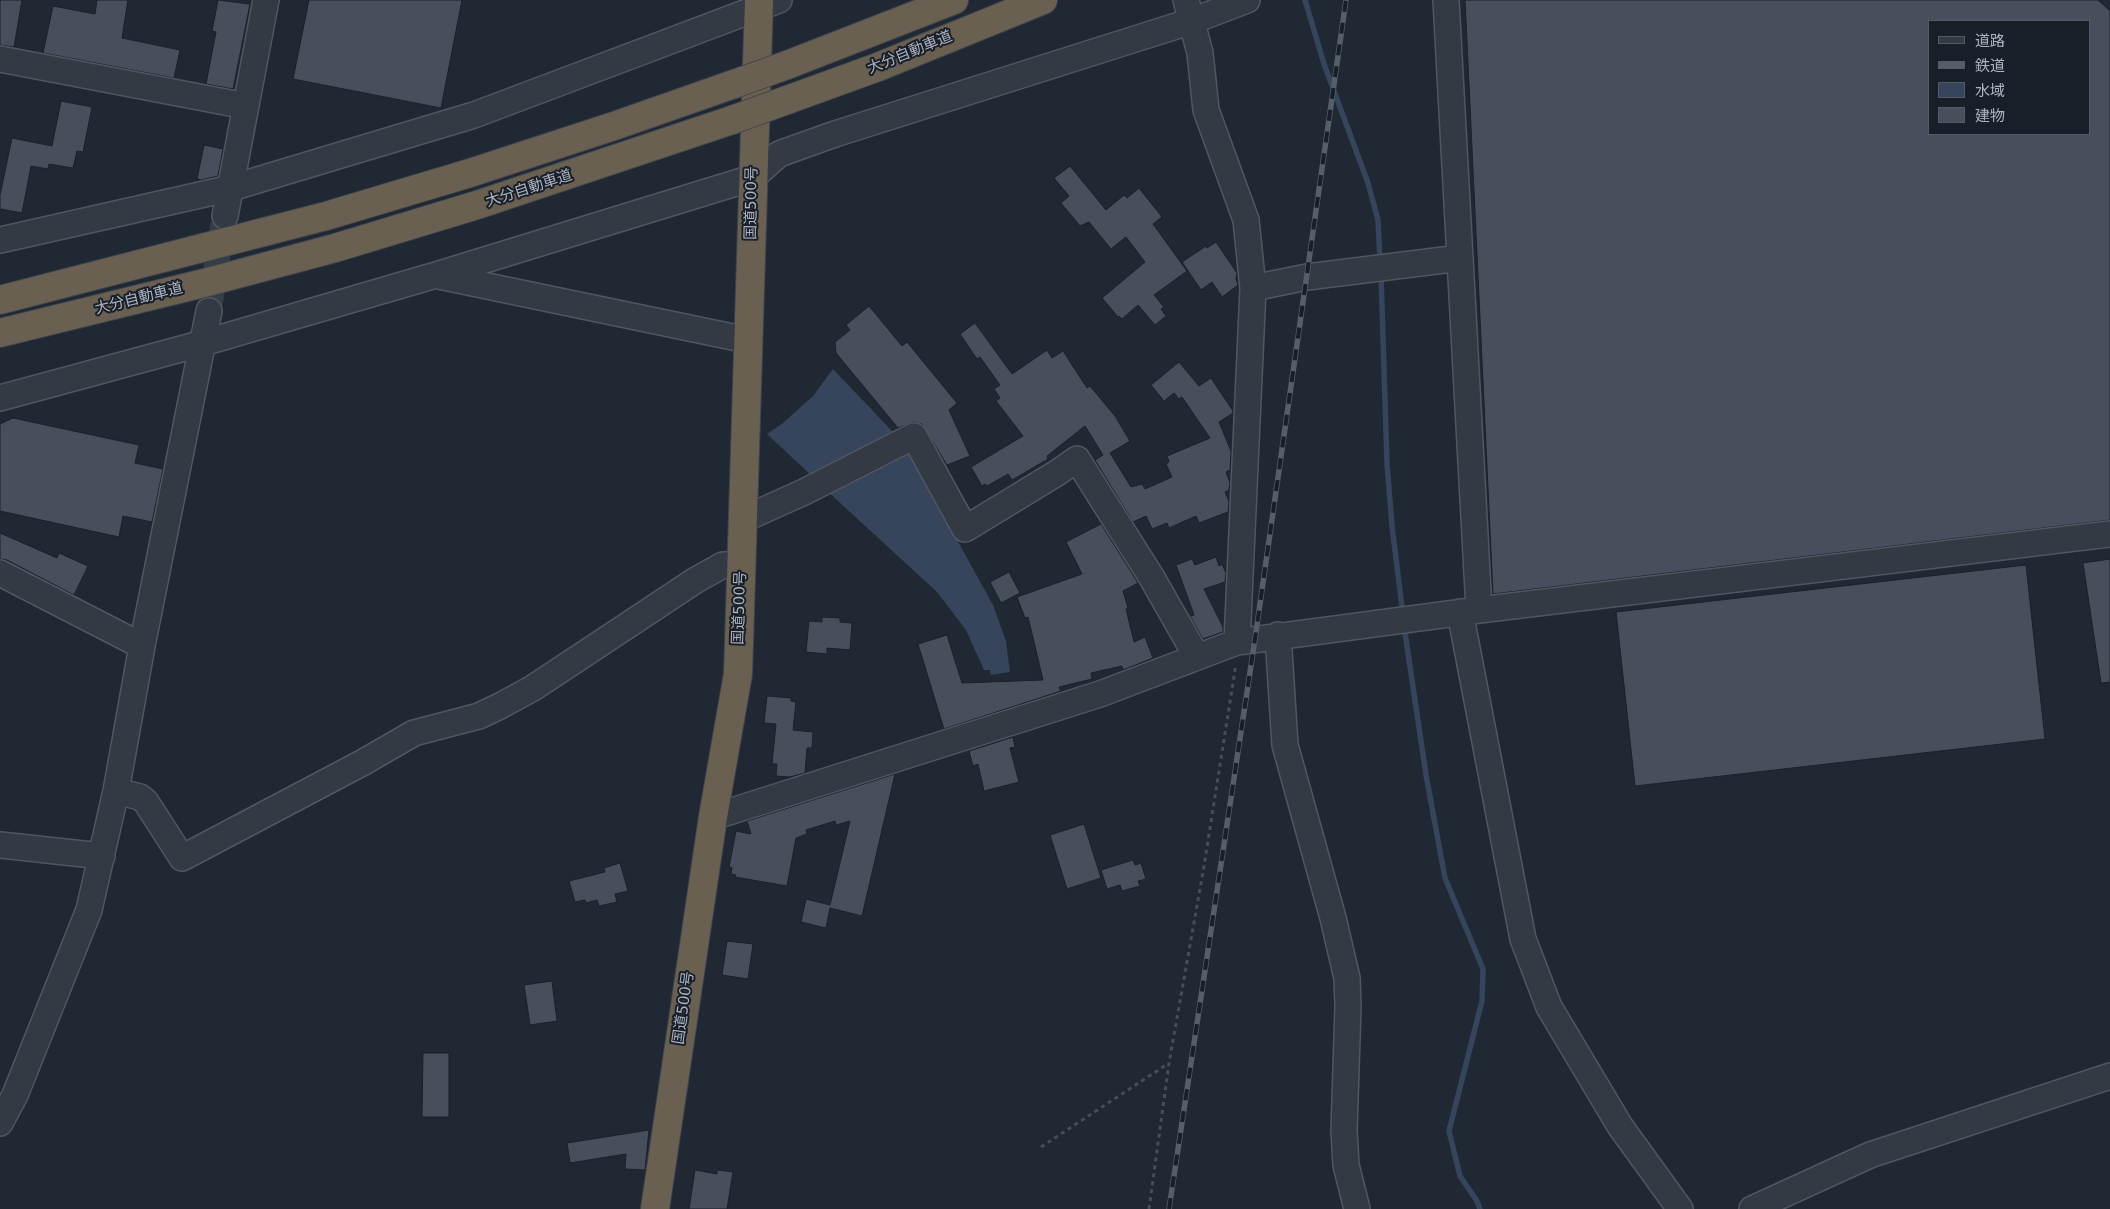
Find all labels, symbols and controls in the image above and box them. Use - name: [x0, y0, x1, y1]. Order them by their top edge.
- legend: [1928, 20, 2090, 135]
- street label: 大分自動車道: [865, 28, 955, 78]
- text: 道路: [1975, 32, 2005, 50]
- text: 鉄道: [1975, 57, 2005, 75]
- text: 水域: [1975, 82, 2005, 100]
- text: 建物: [1975, 107, 2005, 125]
- street label: 国道500号: [742, 166, 762, 240]
- street label: 大分自動車道: [483, 167, 575, 211]
- street label: 大分自動車道: [93, 279, 185, 319]
- street label: 国道500号: [730, 571, 750, 645]
- street label: 国道500号: [670, 970, 698, 1046]

